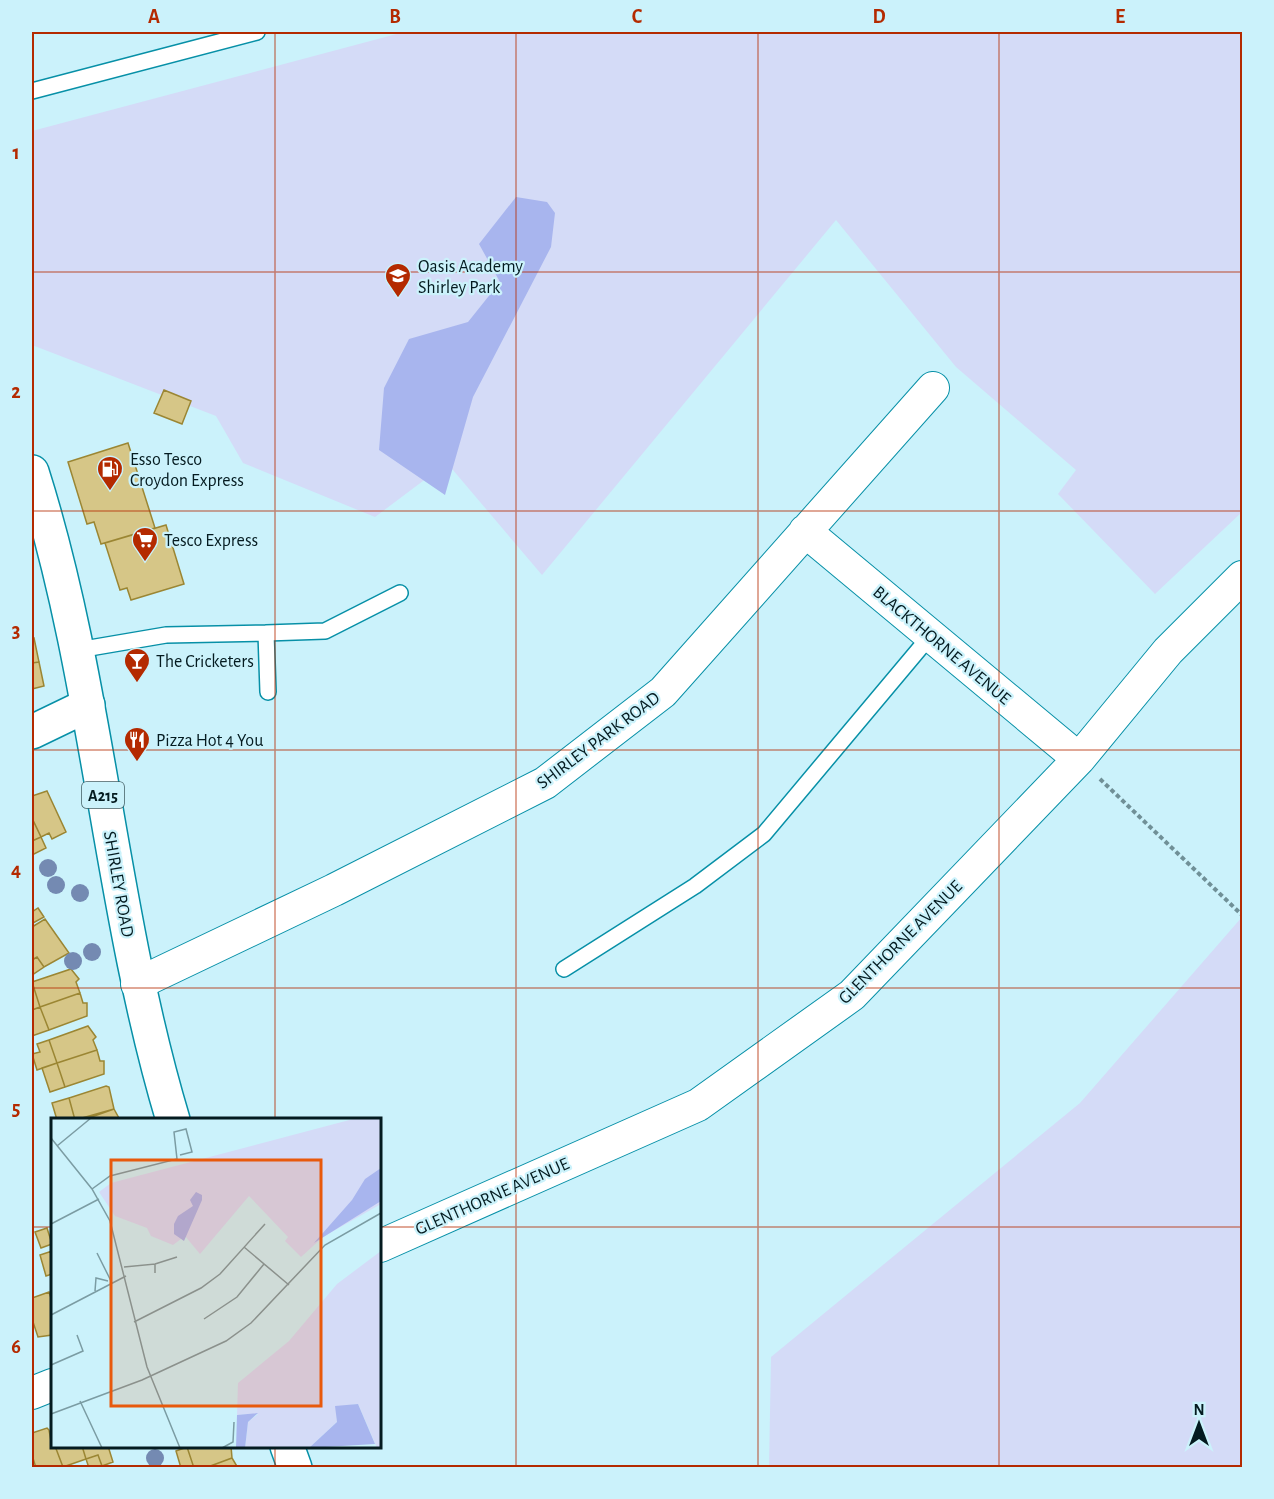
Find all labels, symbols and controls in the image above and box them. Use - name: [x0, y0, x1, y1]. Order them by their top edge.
- text: A: [148, 7, 160, 27]
- text: B: [389, 7, 401, 27]
- text: C: [632, 7, 643, 27]
- text: D: [872, 7, 886, 27]
- text: E: [1115, 7, 1125, 27]
- text: 1: [12, 143, 20, 163]
- place label: Oasis Academy Shirley Park: [418, 258, 523, 297]
- school or university icon: Oasis Academy Shirley Park: [383, 261, 413, 299]
- text: 2: [11, 382, 21, 402]
- place label: Esso Tesco Croydon Express: [130, 451, 244, 490]
- fuel station icon: Esso Tesco Croydon Express: [95, 454, 125, 492]
- supermarket icon: Tesco Express: [130, 525, 160, 563]
- place label: Tesco Express: [164, 532, 258, 550]
- street label: BLACKTHORNE AVENUE: [869, 583, 1014, 709]
- text: 3: [12, 621, 20, 641]
- bar icon: The Cricketers: [122, 646, 152, 684]
- place label: The Cricketers: [156, 653, 254, 671]
- street label: SHIRLEY PARK ROAD: [534, 689, 663, 793]
- restaurant icon: Pizza Hot 4 You: [122, 725, 152, 763]
- place label: Pizza Hot 4 You: [156, 732, 263, 750]
- road number: A215: [82, 782, 124, 808]
- street label: SHIRLEY ROAD: [100, 830, 136, 939]
- text: 4: [11, 860, 21, 880]
- street label: GLENTHORNE AVENUE: [836, 877, 966, 1008]
- text: 5: [12, 1099, 20, 1119]
- inset map: [51, 1118, 381, 1448]
- street label: GLENTHORNE AVENUE: [413, 1155, 572, 1239]
- text: 6: [11, 1337, 21, 1357]
- north arrow: [1169, 1394, 1229, 1454]
- text: N: [1193, 1402, 1205, 1418]

